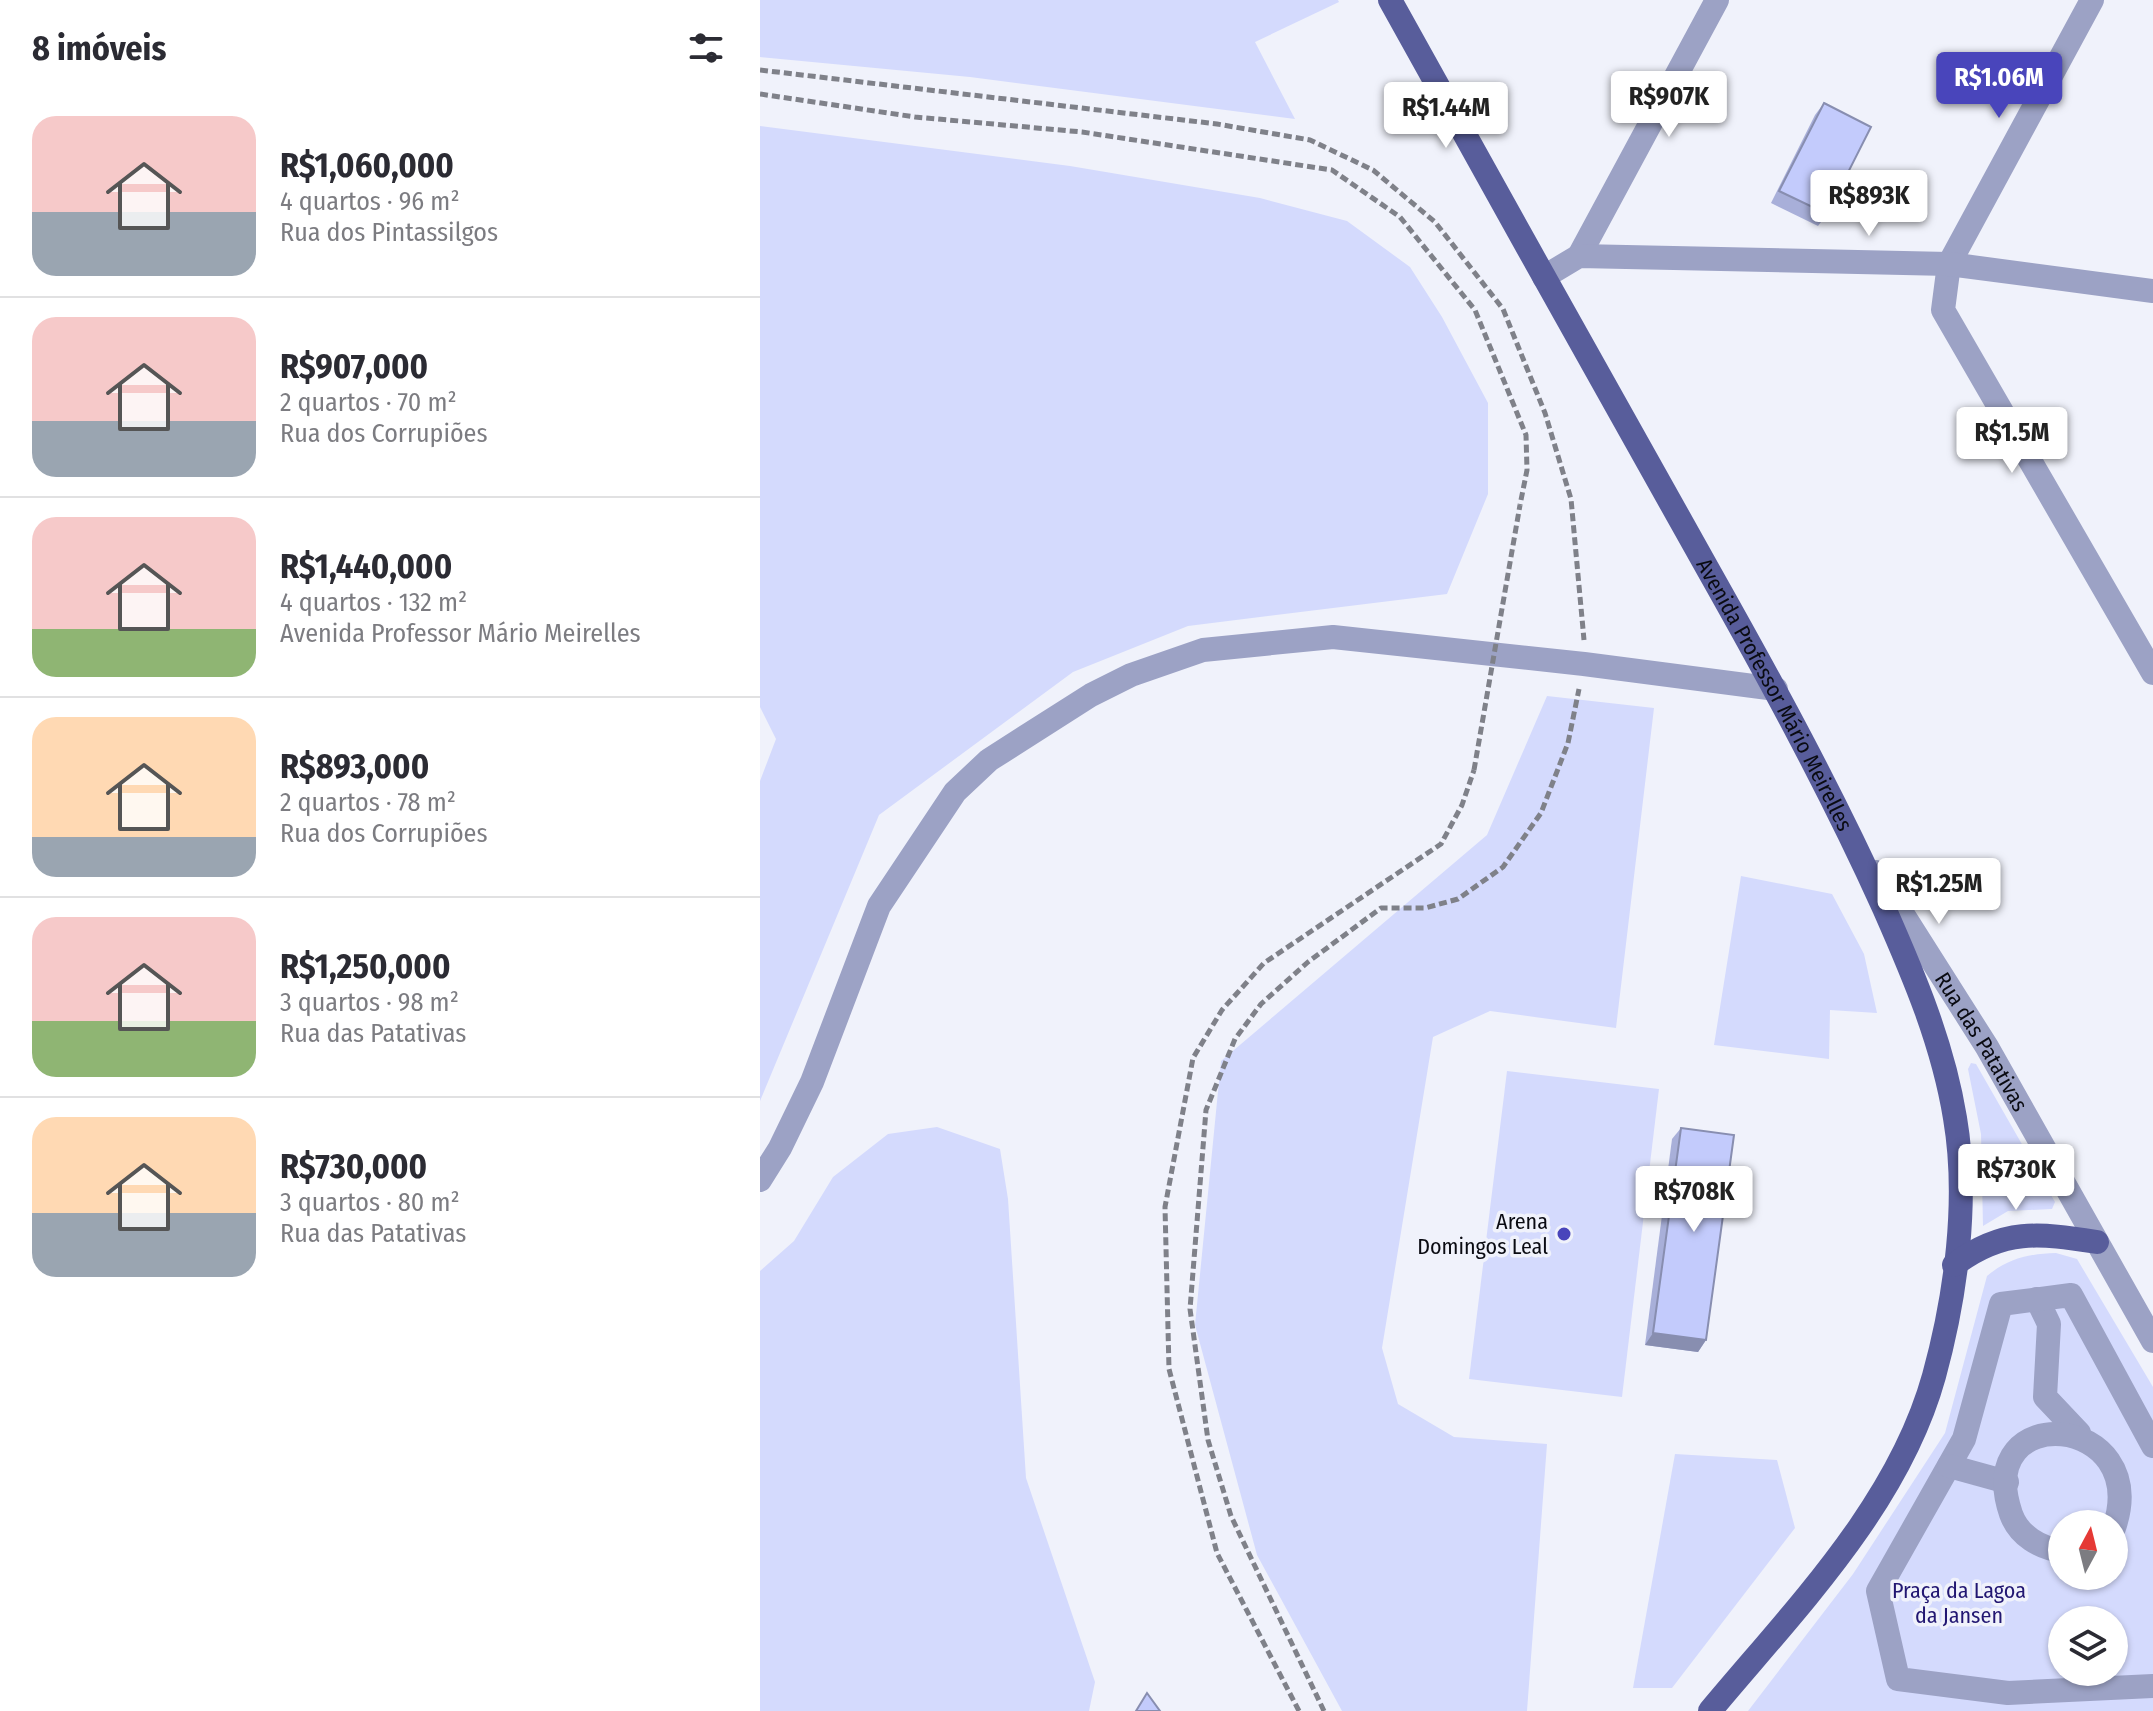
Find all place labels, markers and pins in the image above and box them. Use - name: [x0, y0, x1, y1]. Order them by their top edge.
- pin: R$1.06M: [1925, 52, 2073, 120]
- pin: R$907K: [1604, 71, 1734, 139]
- pin: R$1.44M: [1372, 82, 1520, 150]
- pin: R$893K: [1804, 170, 1934, 238]
- pin: R$1.5M: [1947, 407, 2077, 475]
- pin: R$1.25M: [1865, 858, 2013, 926]
- pin: R$730K: [1951, 1144, 2081, 1212]
- pin: R$708K: [1629, 1166, 1759, 1234]
- place label: Arena Domingos Leal: [1417, 1208, 1548, 1260]
- marker: Arena Domingos Leal: [1555, 1225, 1573, 1243]

